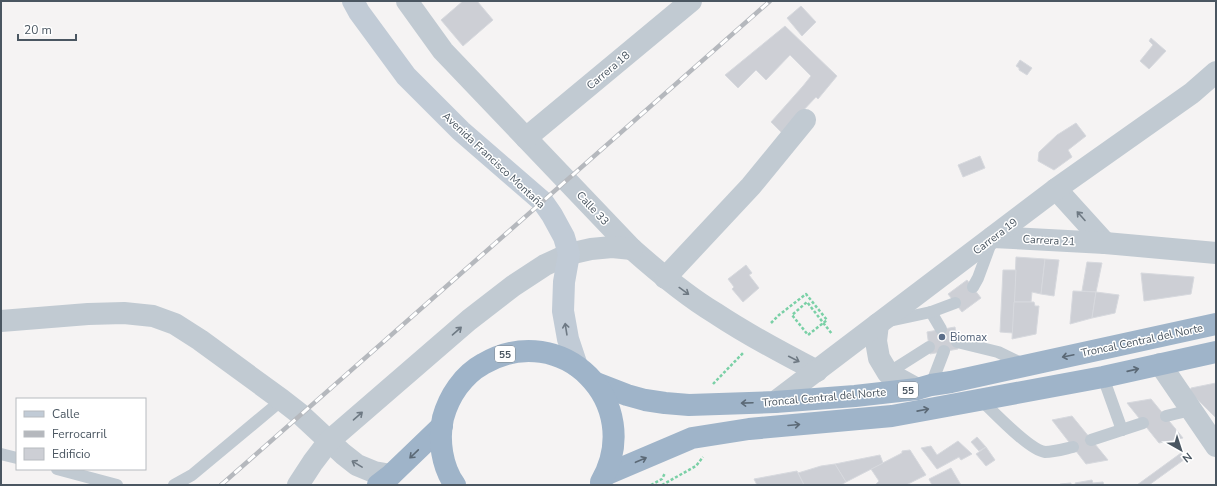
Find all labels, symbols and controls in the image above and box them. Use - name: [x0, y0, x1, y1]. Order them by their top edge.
- scale bar: [18, 16, 76, 42]
- text: 20 m: [24, 22, 52, 38]
- street label: Carrera 18: [583, 48, 634, 93]
- street label: Avenida Francisco Montaña: [439, 109, 548, 212]
- street label: Calle 33: [573, 188, 612, 229]
- one-way arrow: [1076, 211, 1085, 221]
- street label: Carrera 19: [970, 215, 1021, 258]
- street label: Carrera 21: [1022, 232, 1076, 249]
- one-way arrow: [678, 287, 689, 295]
- street label: Troncal Central del Norte: [1080, 320, 1205, 361]
- one-way arrow: [562, 323, 570, 336]
- one-way arrow: [451, 326, 462, 335]
- place label: Biomax: [950, 330, 987, 345]
- marker: Biomax: [937, 332, 947, 342]
- road number: 55: [495, 346, 515, 362]
- one-way arrow: [1062, 353, 1075, 361]
- one-way arrow: [788, 356, 800, 364]
- one-way arrow: [1126, 366, 1139, 374]
- road number: 55: [898, 382, 918, 398]
- street label: Troncal Central del Norte: [762, 385, 887, 410]
- legend: [16, 398, 146, 470]
- one-way arrow: [741, 399, 754, 407]
- text: Calle: [52, 406, 80, 422]
- one-way arrow: [916, 406, 929, 414]
- one-way arrow: [353, 411, 363, 420]
- one-way arrow: [787, 421, 800, 429]
- text: Ferrocarril: [52, 426, 107, 442]
- north arrow: [1161, 430, 1201, 470]
- text: Edificio: [52, 446, 91, 462]
- one-way arrow: [409, 449, 419, 459]
- text: N: [1179, 449, 1195, 466]
- one-way arrow: [635, 455, 647, 463]
- one-way arrow: [351, 459, 363, 467]

